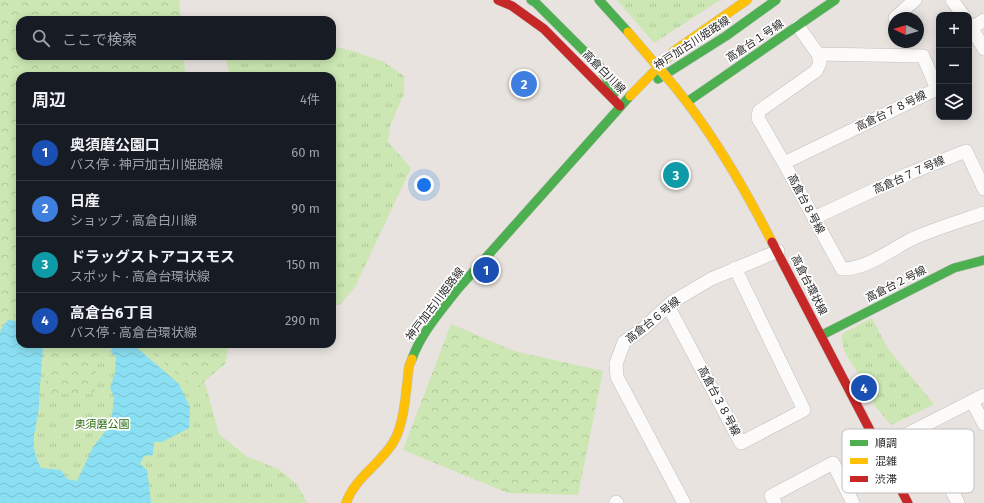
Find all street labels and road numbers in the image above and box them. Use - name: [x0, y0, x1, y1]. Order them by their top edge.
- street label: 神戸加古川姫路線: [652, 14, 732, 72]
- street label: 高倉台１号線: [724, 17, 786, 65]
- street label: 高倉白川線: [580, 48, 628, 96]
- street label: 高倉台７８号線: [854, 88, 928, 134]
- street label: 高倉台７７号線: [871, 153, 947, 197]
- street label: 高倉台８号線: [785, 172, 827, 236]
- street label: 高倉台環状線: [788, 253, 830, 317]
- street label: 高倉台２号線: [864, 263, 928, 305]
- street label: 神戸加古川姫路線: [403, 265, 467, 343]
- street label: 高倉台６号線: [623, 294, 683, 346]
- street label: 高倉台３８号線: [695, 364, 743, 438]

